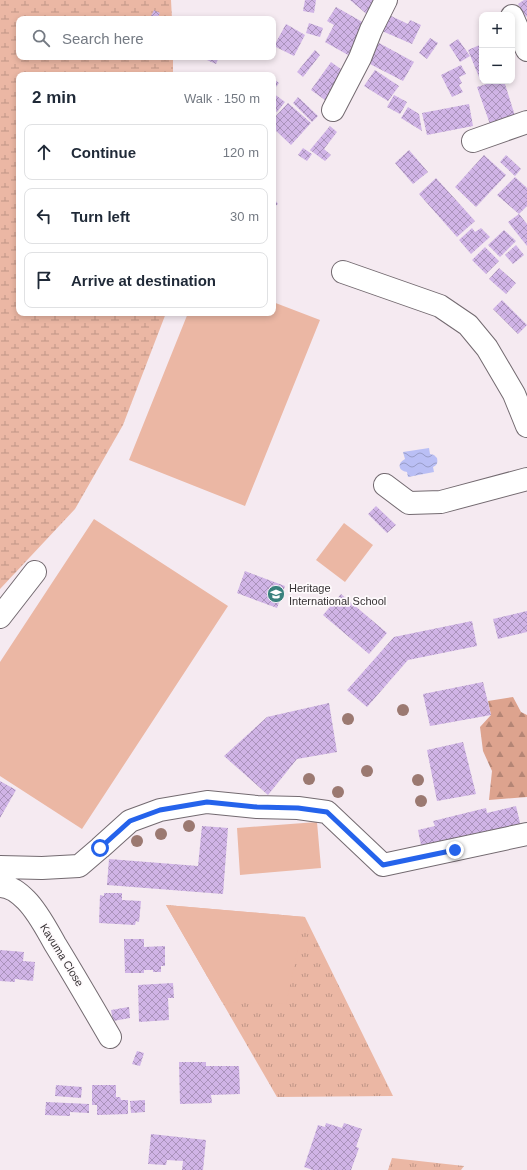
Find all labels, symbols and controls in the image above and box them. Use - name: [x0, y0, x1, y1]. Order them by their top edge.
- map controls: [479, 12, 515, 84]
- button: +: [479, 12, 515, 48]
- search box: [16, 16, 276, 60]
- icon: search: [30, 27, 52, 49]
- text: Search here: [62, 30, 144, 47]
- button: −: [479, 48, 515, 84]
- text: 2 min: [32, 88, 76, 107]
- text: Walk · 150 m: [184, 91, 260, 106]
- icon: ahead: [33, 141, 55, 163]
- text: Continue: [71, 144, 136, 161]
- text: 120 m: [223, 145, 259, 160]
- icon: left: [33, 205, 55, 227]
- text: Turn left: [71, 208, 130, 225]
- text: 30 m: [230, 209, 259, 224]
- icon: arrive: [33, 269, 55, 291]
- text: Arrive at destination: [71, 272, 216, 289]
- place label: Heritage International School: [289, 582, 386, 607]
- school or university icon: Heritage International School: [266, 584, 286, 604]
- route start: [91, 839, 109, 857]
- route end: [446, 841, 464, 859]
- street label: Kavuma Close: [38, 921, 86, 989]

